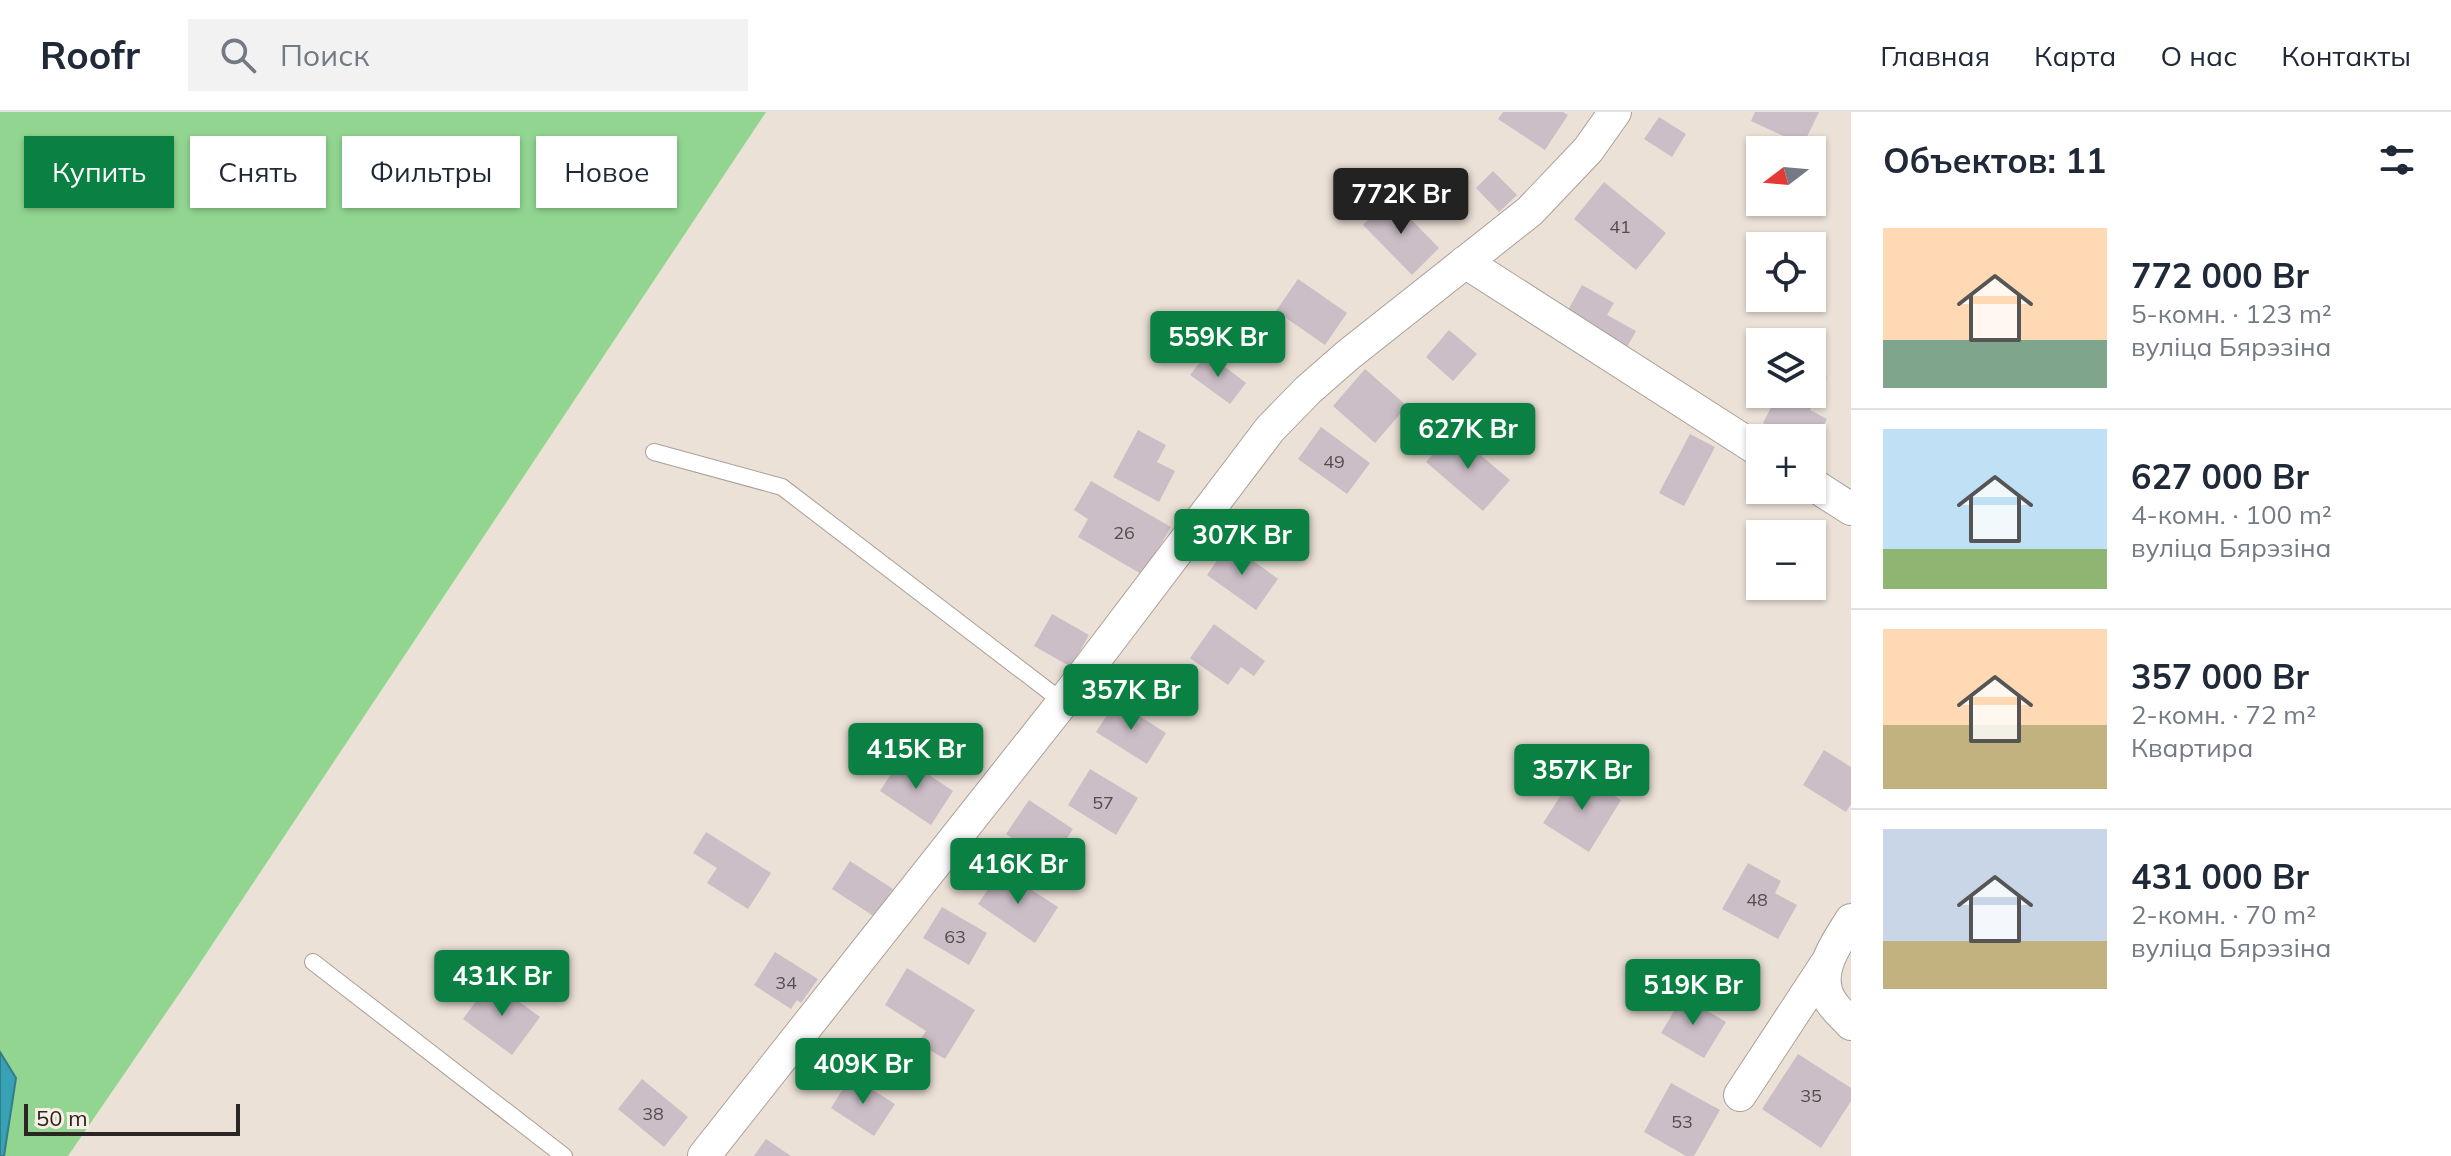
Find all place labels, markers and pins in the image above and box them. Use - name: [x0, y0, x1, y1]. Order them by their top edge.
- pin: 772K Br: [1327, 168, 1475, 236]
- pin: 559K Br: [1144, 311, 1292, 379]
- pin: 627K Br: [1394, 403, 1542, 471]
- pin: 307K Br: [1168, 509, 1316, 577]
- pin: 357K Br: [1057, 664, 1205, 732]
- pin: 415K Br: [842, 723, 990, 791]
- pin: 357K Br: [1508, 744, 1656, 812]
- pin: 416K Br: [944, 838, 1092, 906]
- pin: 431K Br: [428, 950, 576, 1018]
- pin: 519K Br: [1619, 959, 1767, 1027]
- pin: 409K Br: [789, 1038, 937, 1106]

